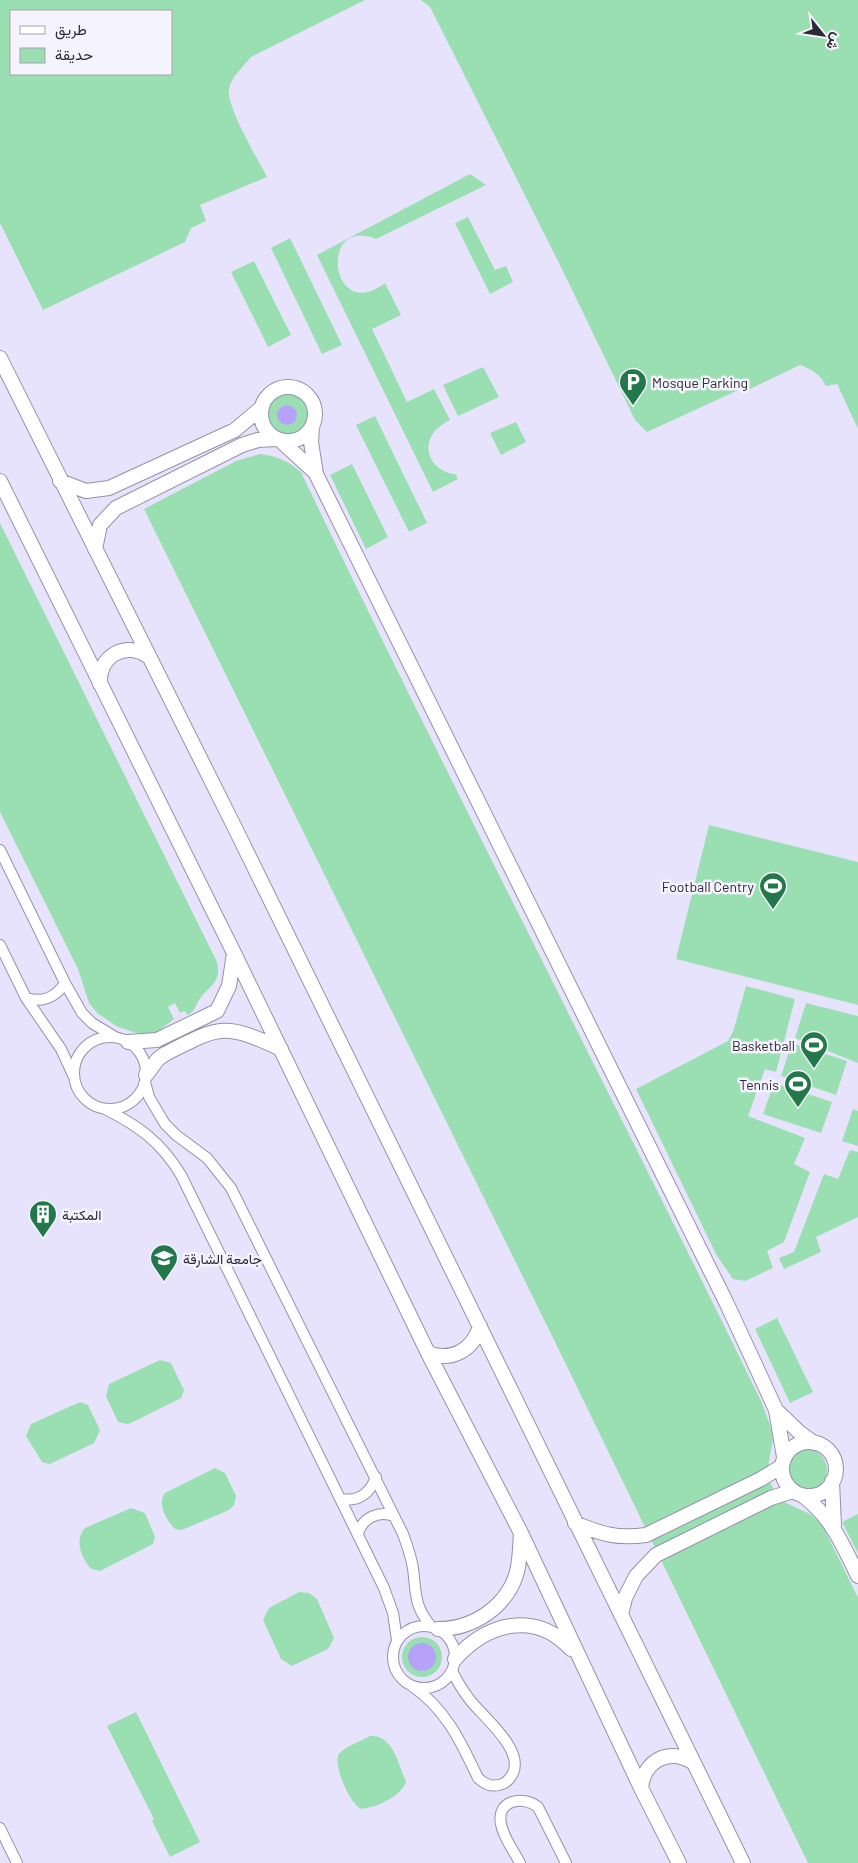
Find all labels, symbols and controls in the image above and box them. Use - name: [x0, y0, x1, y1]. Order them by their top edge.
- legend: [10, 10, 172, 75]
- north arrow: [798, 10, 848, 60]
- text: طريق: [55, 20, 87, 40]
- text: ش: [822, 30, 846, 53]
- text: حديقة: [55, 45, 93, 64]
- parking icon: Mosque Parking: [618, 367, 648, 406]
- place label: Mosque Parking: [652, 374, 748, 391]
- sports icon: Football Centry: [758, 871, 788, 910]
- place label: Football Centry: [662, 878, 755, 895]
- sports icon: Basketball: [799, 1030, 829, 1069]
- place label: Basketball: [732, 1037, 795, 1054]
- sports icon: Tennis: [783, 1069, 813, 1108]
- place label: Tennis: [739, 1076, 779, 1093]
- building icon: المكتبة: [28, 1199, 58, 1238]
- place label: المكتبة: [62, 1206, 102, 1224]
- school or university icon: جامعة الشارقة: [149, 1243, 179, 1282]
- place label: جامعة الشارقة: [183, 1250, 262, 1268]

